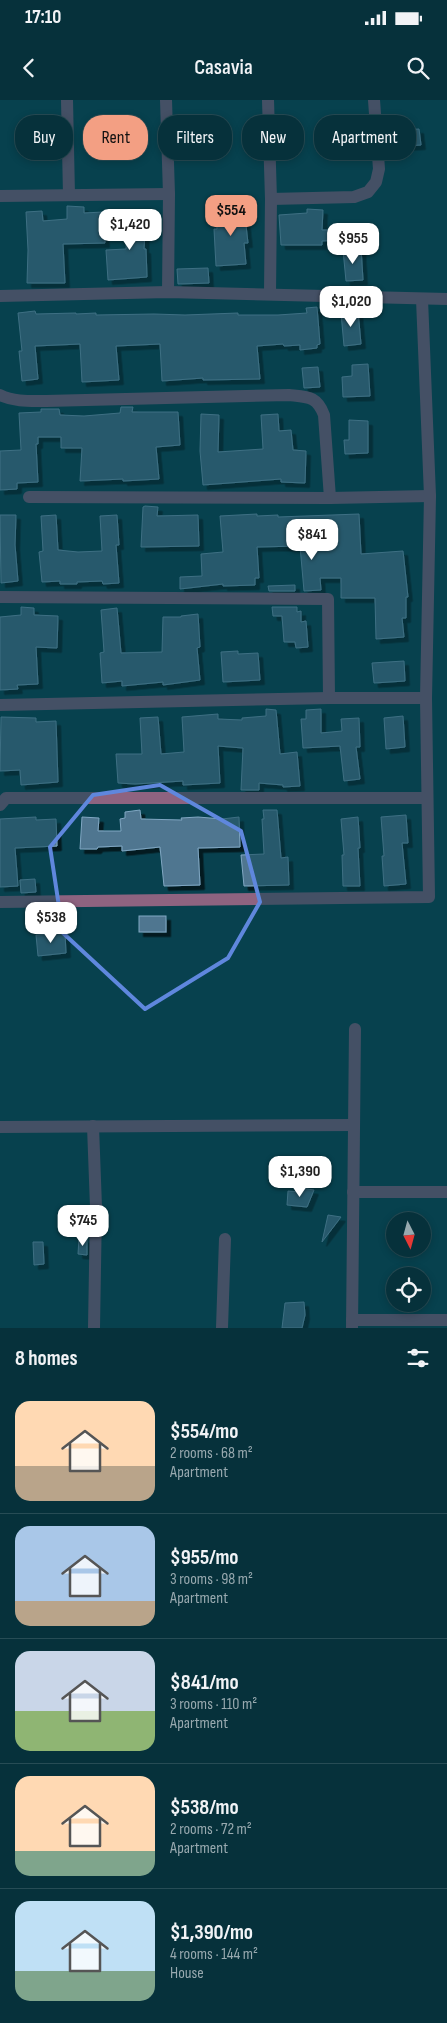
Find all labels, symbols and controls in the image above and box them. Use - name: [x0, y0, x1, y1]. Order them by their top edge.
- text: 17:10: [25, 6, 61, 29]
- icon: back: [15, 54, 43, 82]
- text: Casavia: [194, 54, 253, 81]
- icon: search: [404, 54, 432, 82]
- chip: Buy: [15, 115, 73, 160]
- chip: Rent: [83, 115, 148, 160]
- chip: Filters: [158, 115, 232, 160]
- chip: New: [242, 115, 304, 160]
- chip: Apartment: [314, 115, 416, 160]
- pin: $554: [201, 194, 261, 237]
- text: $554: [216, 201, 246, 220]
- pin: $1,420: [89, 208, 171, 251]
- text: $1,420: [110, 215, 150, 234]
- pin: $955: [323, 222, 383, 265]
- text: $955: [338, 229, 368, 248]
- pin: $1,020: [310, 286, 392, 328]
- text: $1,020: [331, 292, 371, 311]
- pin: $841: [282, 518, 342, 561]
- text: $841: [297, 525, 327, 544]
- pin: $538: [21, 902, 81, 944]
- text: $538: [36, 908, 66, 927]
- pin: $1,390: [259, 1156, 341, 1198]
- text: $1,390: [280, 1162, 320, 1181]
- pin: $745: [53, 1204, 113, 1247]
- text: $745: [69, 1211, 97, 1230]
- north arrow: [386, 1212, 431, 1258]
- map controls: [386, 1212, 431, 1312]
- button: locate: [386, 1267, 431, 1312]
- icon: filters: [404, 1344, 432, 1372]
- text: 8 homes: [15, 1346, 78, 1371]
- text: $554/mo: [170, 1419, 238, 1444]
- icon: home: [55, 1421, 115, 1481]
- text: 2 rooms · 68 m²: [170, 1444, 253, 1463]
- text: Apartment: [170, 1463, 228, 1482]
- text: $955/mo: [170, 1545, 239, 1570]
- icon: home: [55, 1546, 115, 1606]
- text: 3 rooms · 98 m²: [170, 1570, 253, 1589]
- text: Apartment: [170, 1589, 228, 1608]
- text: $841/mo: [170, 1670, 239, 1695]
- icon: home: [55, 1671, 115, 1731]
- text: 3 rooms · 110 m²: [170, 1695, 257, 1714]
- text: Apartment: [170, 1714, 228, 1733]
- text: $538/mo: [170, 1795, 239, 1820]
- icon: home: [55, 1796, 115, 1856]
- text: 2 rooms · 72 m²: [170, 1820, 252, 1839]
- text: Apartment: [170, 1839, 228, 1858]
- text: $1,390/mo: [170, 1920, 253, 1945]
- icon: home: [55, 1921, 115, 1981]
- text: 4 rooms · 144 m²: [170, 1945, 258, 1964]
- text: House: [170, 1964, 204, 1983]

